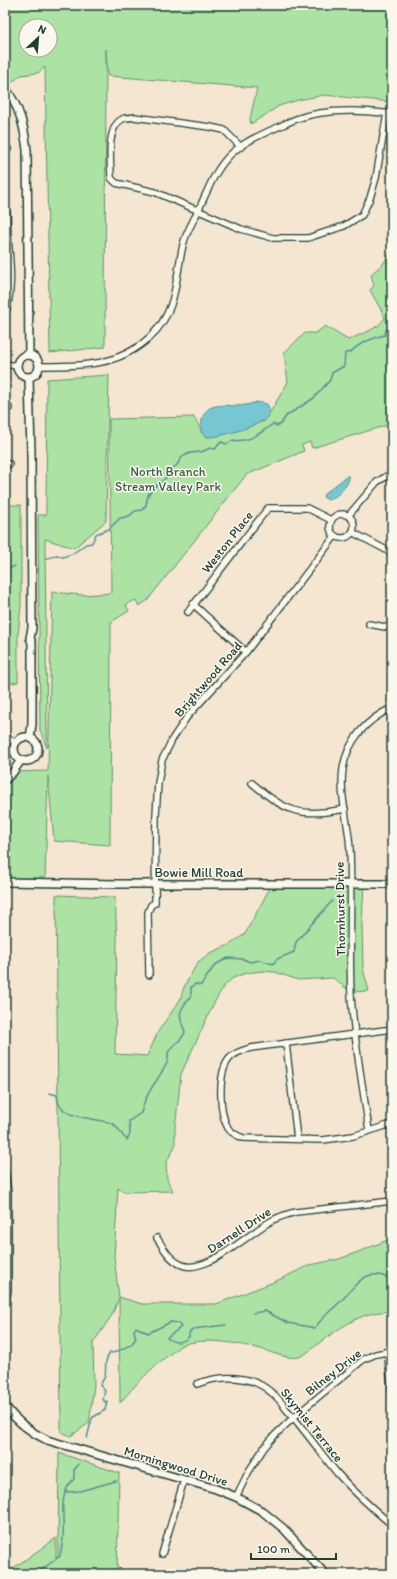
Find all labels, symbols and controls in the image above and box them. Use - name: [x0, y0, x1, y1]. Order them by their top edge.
- north arrow: [18, 18, 58, 58]
- text: N: [36, 22, 48, 37]
- park label: North Branch Stream Valley Park: [115, 464, 221, 494]
- street label: Weston Place: [198, 508, 256, 576]
- street label: Brightwood Road: [171, 638, 245, 720]
- street label: Thornhurst Drive: [332, 861, 348, 957]
- street label: Bowie Mill Road: [154, 865, 244, 880]
- street label: Darnell Drive: [204, 1204, 274, 1256]
- street label: Bilney Drive: [302, 1346, 364, 1398]
- street label: Skymist Terrace: [278, 1385, 346, 1465]
- street label: Morningwood Drive: [122, 1443, 230, 1489]
- scale bar: [251, 1535, 336, 1561]
- text: 100 m: [257, 1542, 290, 1556]

